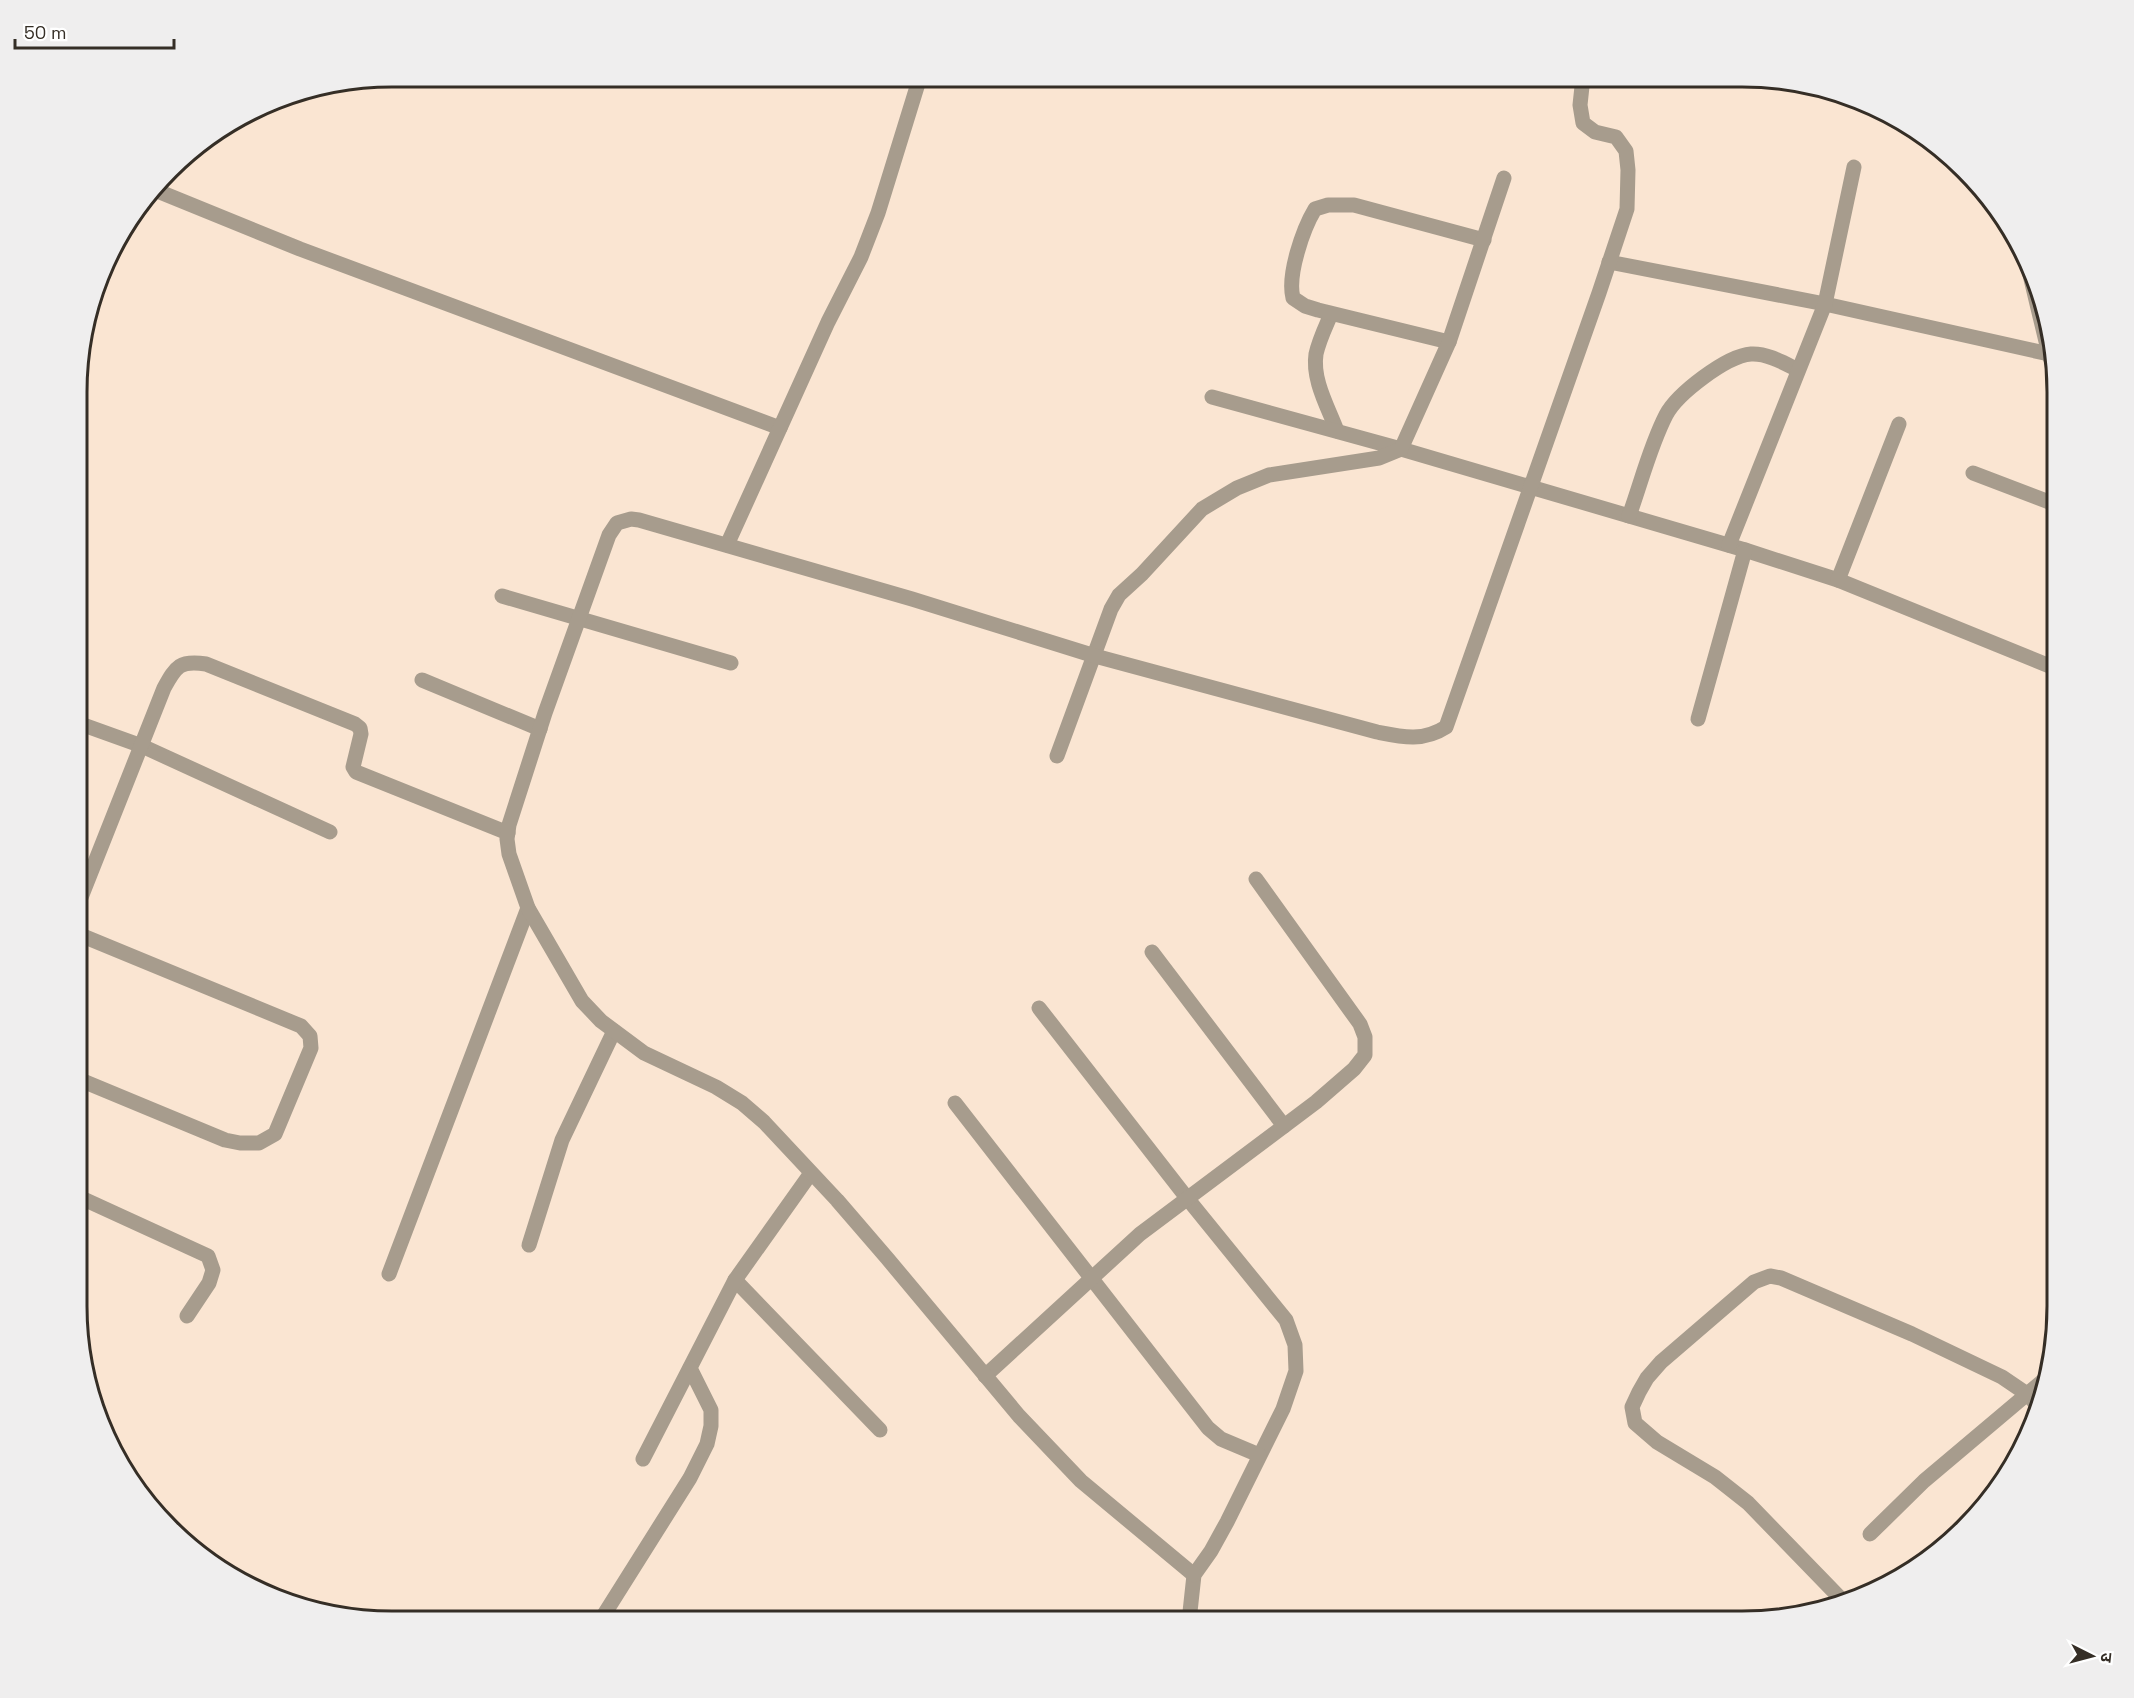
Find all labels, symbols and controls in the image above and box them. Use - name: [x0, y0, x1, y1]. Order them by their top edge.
- scale bar: [15, 12, 174, 50]
- text: 50 m: [24, 21, 66, 44]
- north arrow: [2062, 1626, 2122, 1686]
- text: उ: [2095, 1652, 2117, 1664]

